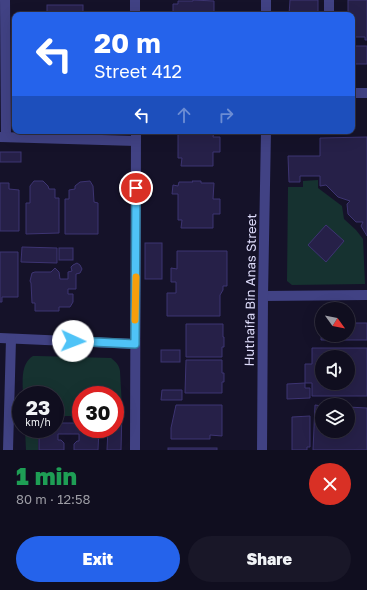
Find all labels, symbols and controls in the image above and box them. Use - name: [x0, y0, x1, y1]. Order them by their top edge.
- text: 20 m: [94, 26, 161, 59]
- icon: left: [28, 28, 80, 80]
- text: Street 412: [94, 60, 182, 82]
- icon: left: [131, 104, 153, 126]
- icon: ahead: [173, 104, 195, 126]
- icon: right: [215, 104, 237, 126]
- pin: [119, 171, 153, 205]
- icon: arrive: [125, 177, 147, 199]
- street label: Huthaifa Bin Anas Street: [241, 213, 259, 367]
- north arrow: [315, 302, 355, 342]
- map controls: [315, 302, 355, 438]
- position arrow: [52, 320, 94, 362]
- button: sound: [315, 350, 355, 390]
- speed limit sign: 30: [72, 386, 124, 438]
- text: 23: [26, 395, 50, 419]
- button: layers: [315, 398, 355, 438]
- text: km/h: [25, 416, 51, 428]
- text: 1 min: [16, 461, 77, 490]
- button: close: [309, 463, 351, 505]
- text: 80 m · 12:58: [16, 491, 90, 507]
- button: Exit: [16, 536, 180, 582]
- button: Share: [188, 536, 351, 582]

